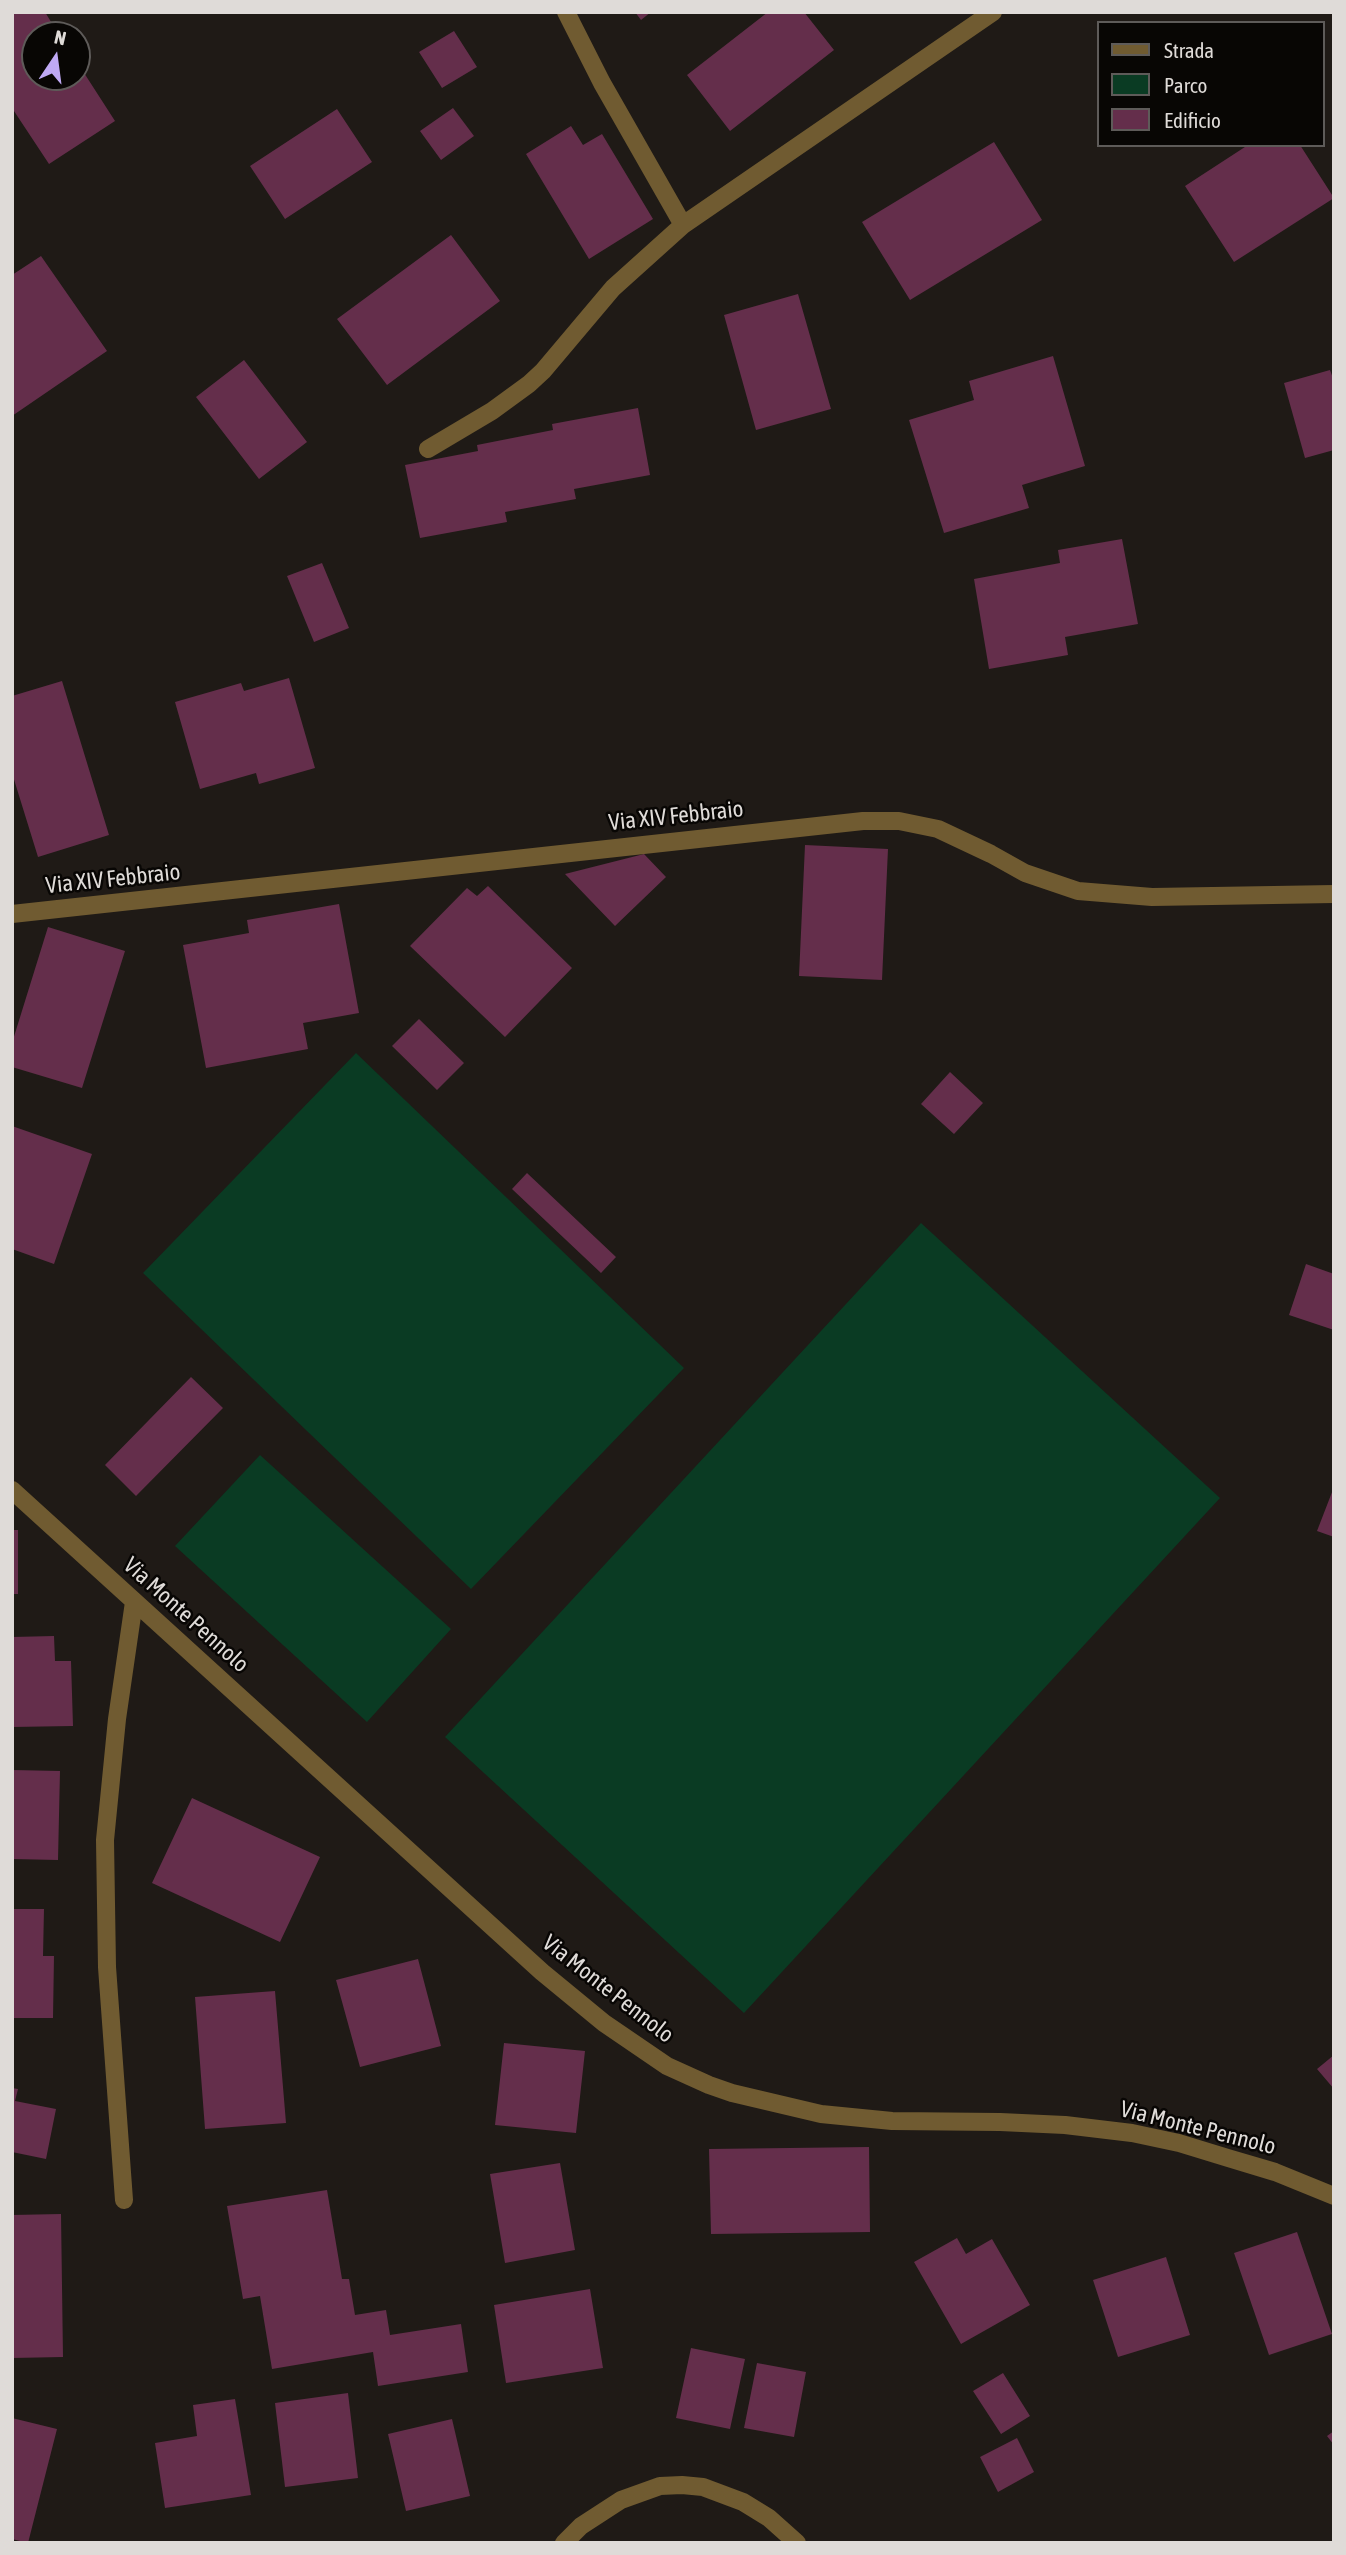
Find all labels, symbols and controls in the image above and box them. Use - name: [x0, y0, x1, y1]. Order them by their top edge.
- north arrow: [21, 21, 91, 91]
- legend: [1098, 21, 1325, 147]
- text: N: [52, 26, 68, 49]
- text: Strada: [1164, 38, 1214, 62]
- text: Parco: [1164, 73, 1207, 97]
- text: Edificio: [1164, 108, 1221, 132]
- street label: Via XIV Febbraio: [607, 795, 745, 837]
- street label: Via XIV Febbraio: [44, 858, 182, 900]
- street label: Via Monte Pennolo: [118, 1552, 254, 1678]
- street label: Via Monte Pennolo: [537, 1929, 679, 2049]
- street label: Via Monte Pennolo: [1118, 2095, 1278, 2161]

